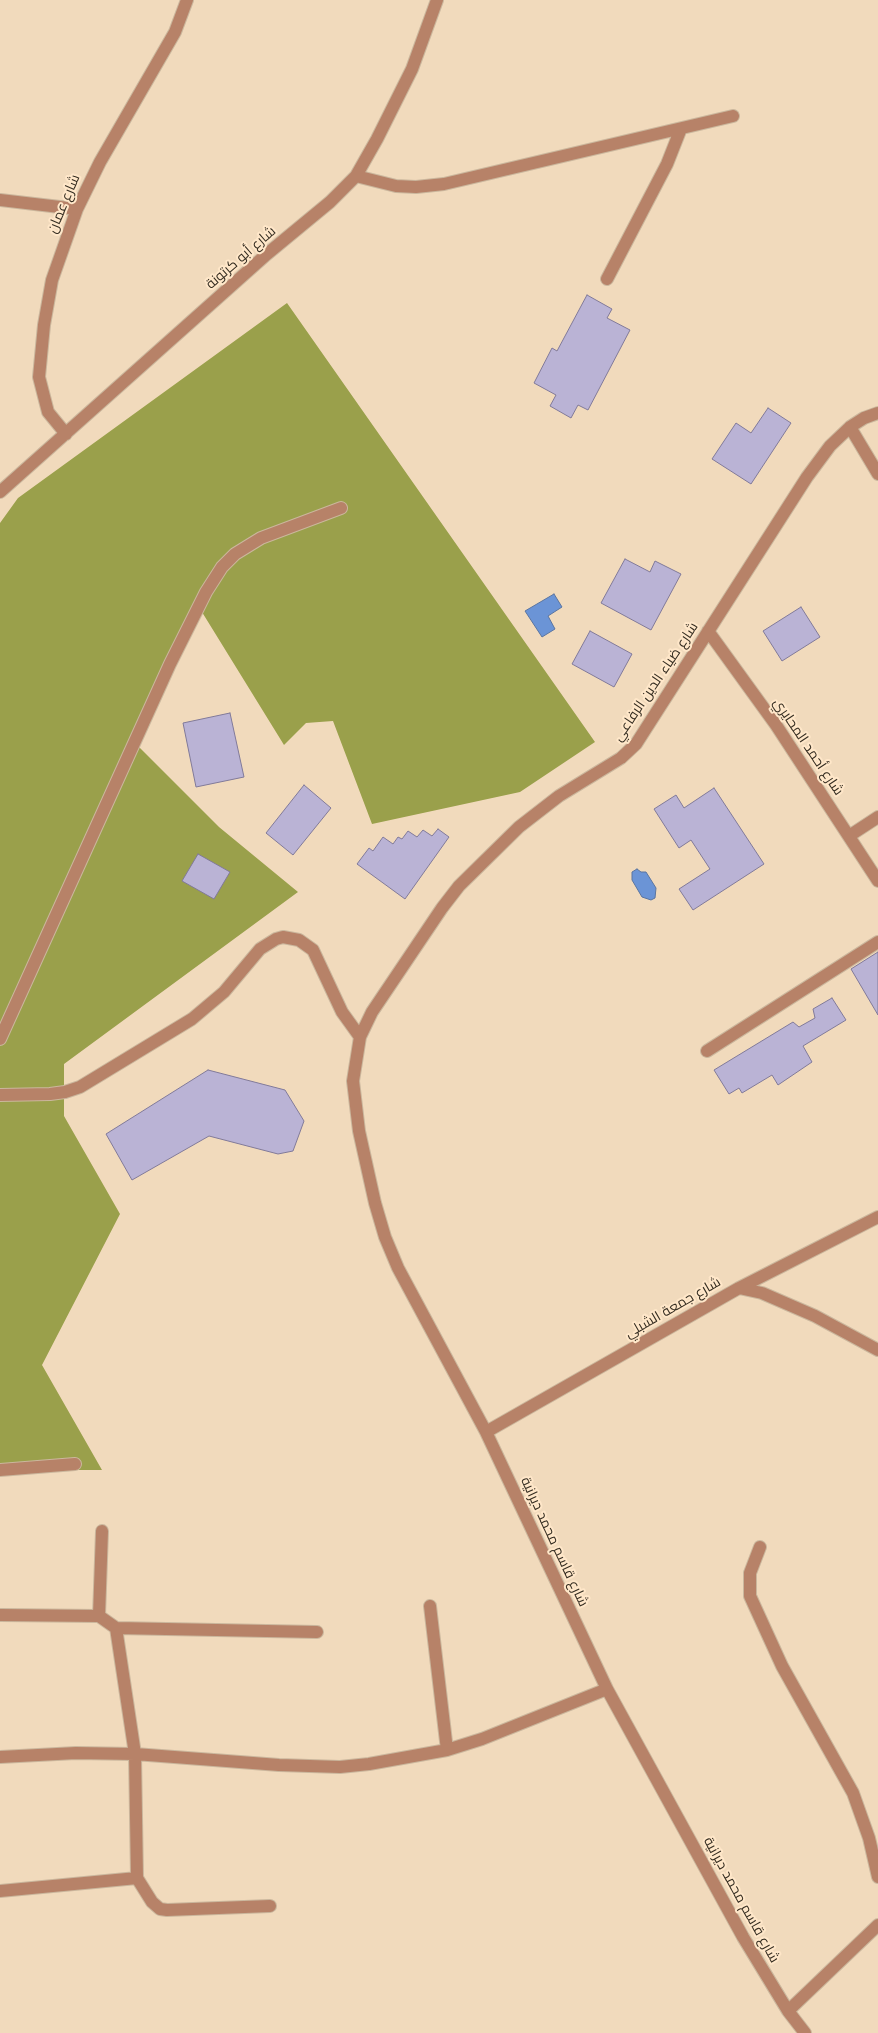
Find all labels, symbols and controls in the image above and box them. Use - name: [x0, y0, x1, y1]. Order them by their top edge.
- street label: شارع عمان: [44, 172, 84, 236]
- street label: شارع أبو كرتونة: [203, 223, 279, 293]
- street label: شارع ضياء الدين الرفاعي: [610, 619, 702, 745]
- street label: شارع أحمد المحايري: [769, 695, 847, 799]
- street label: شارع جمعة الشبلي: [622, 1274, 724, 1342]
- street label: شارع قاسم محمد ديرانية: [517, 1475, 591, 1609]
- street label: شارع قاسم محمد ديرانية: [699, 1834, 783, 1966]

